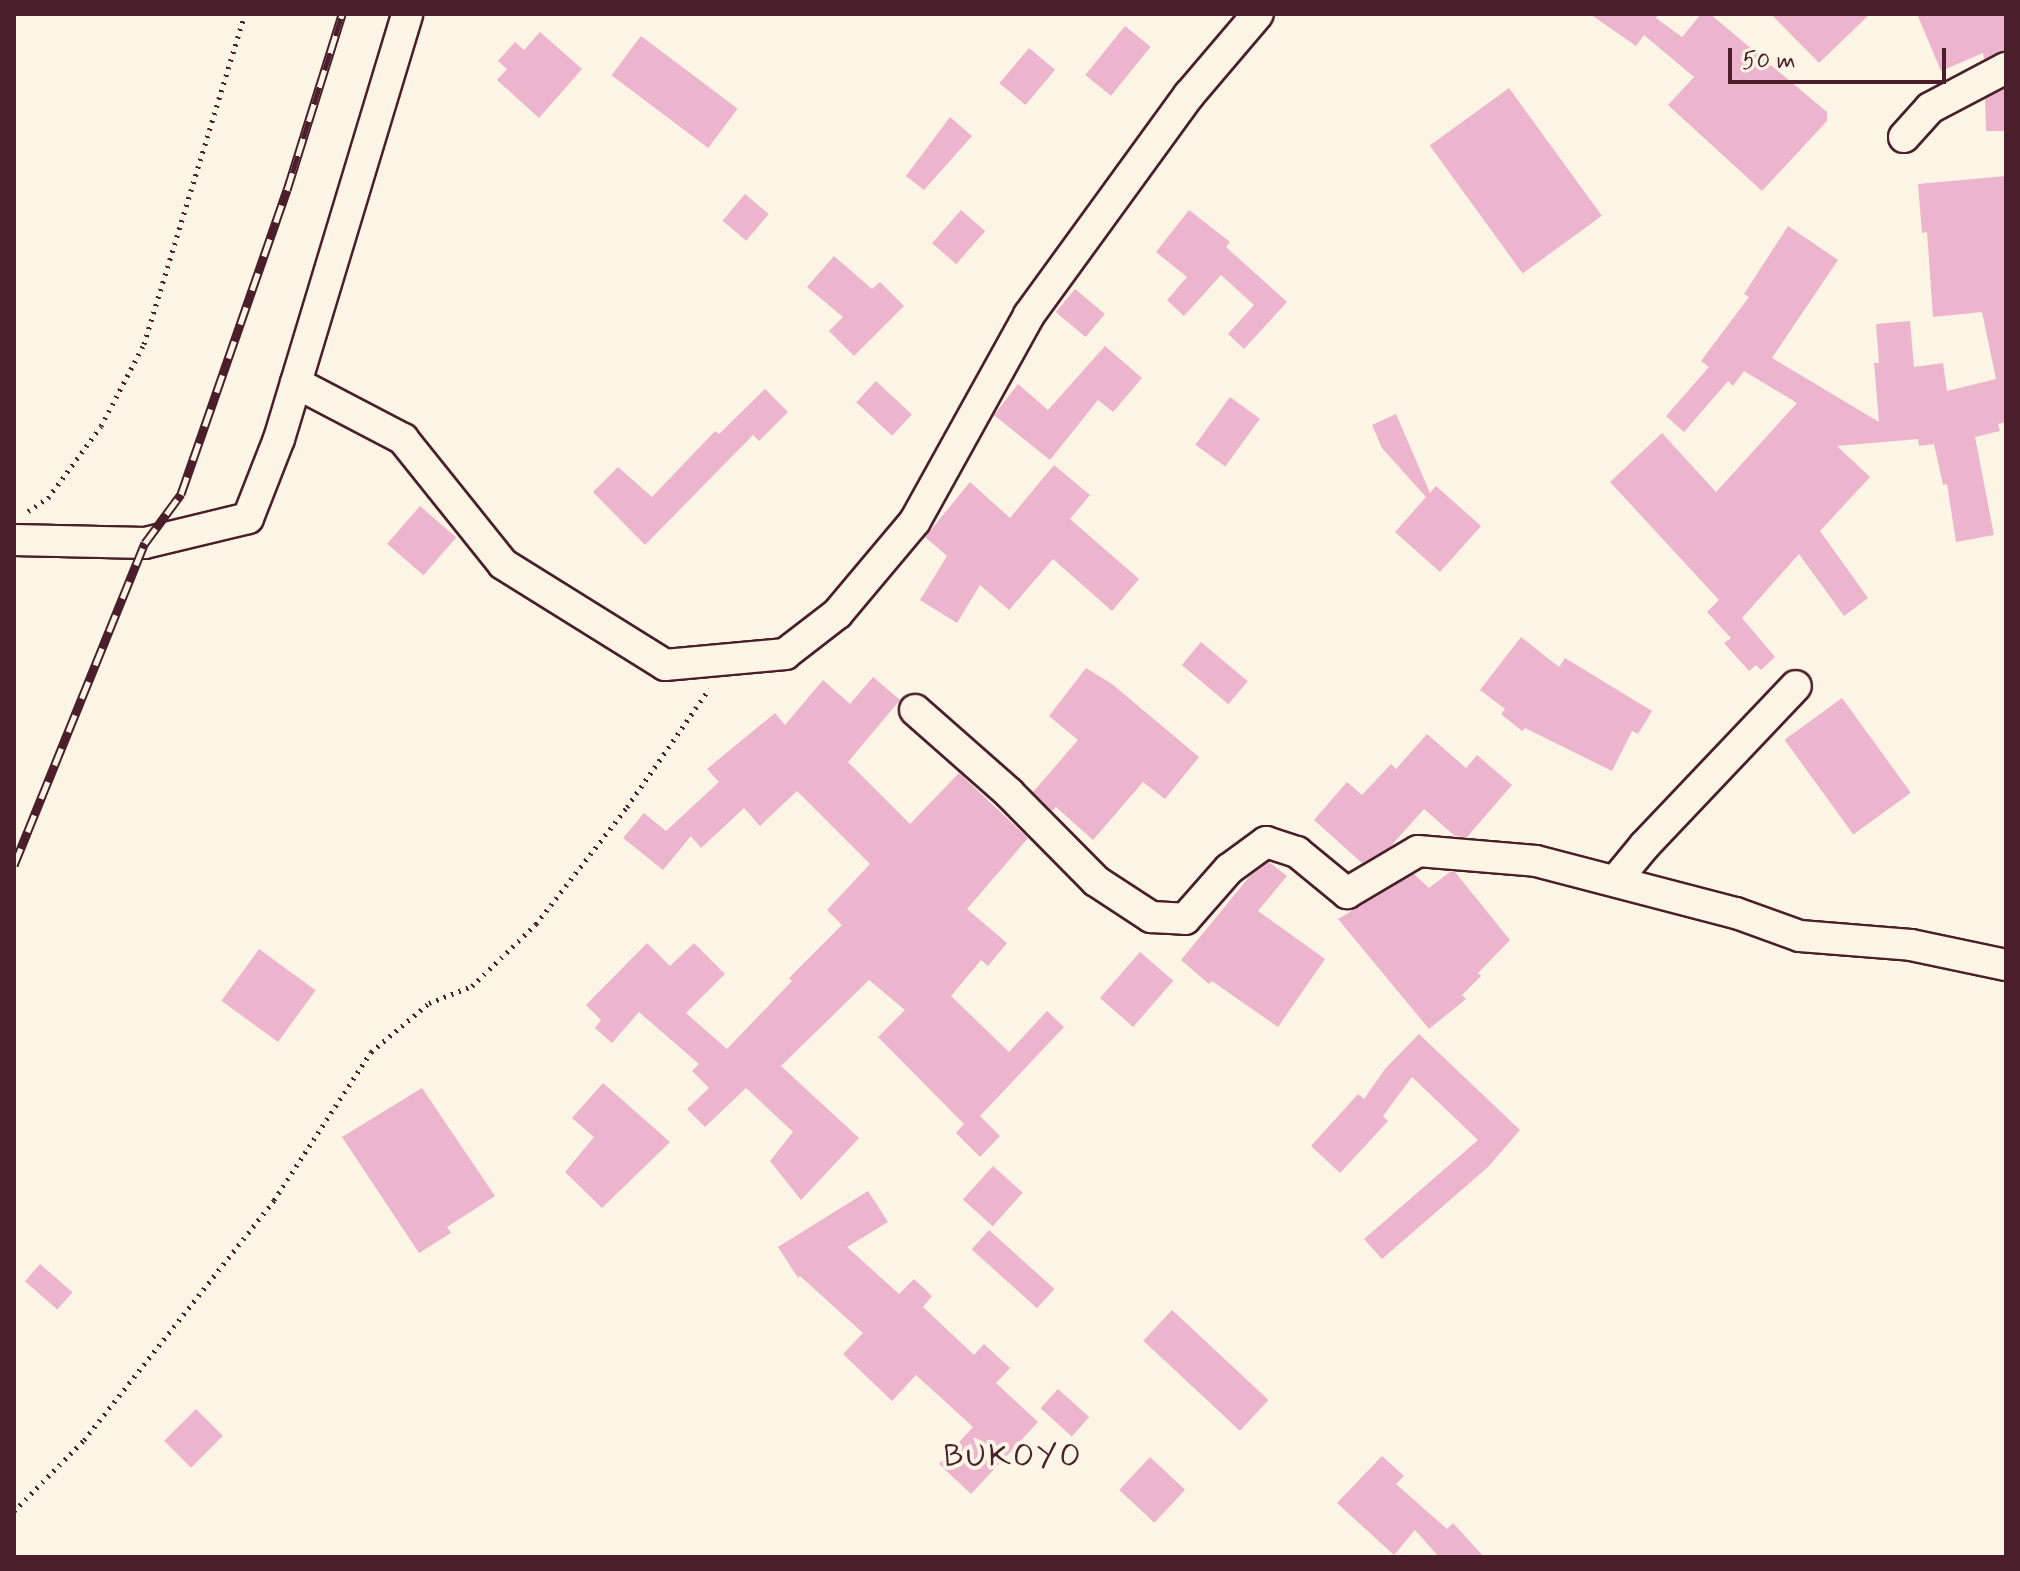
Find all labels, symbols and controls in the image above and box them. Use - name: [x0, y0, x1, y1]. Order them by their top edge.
- scale bar: [1732, 32, 1950, 82]
- text: 50 m: [1742, 46, 1796, 77]
- district label: BUKOYO: [947, 1438, 1079, 1476]

